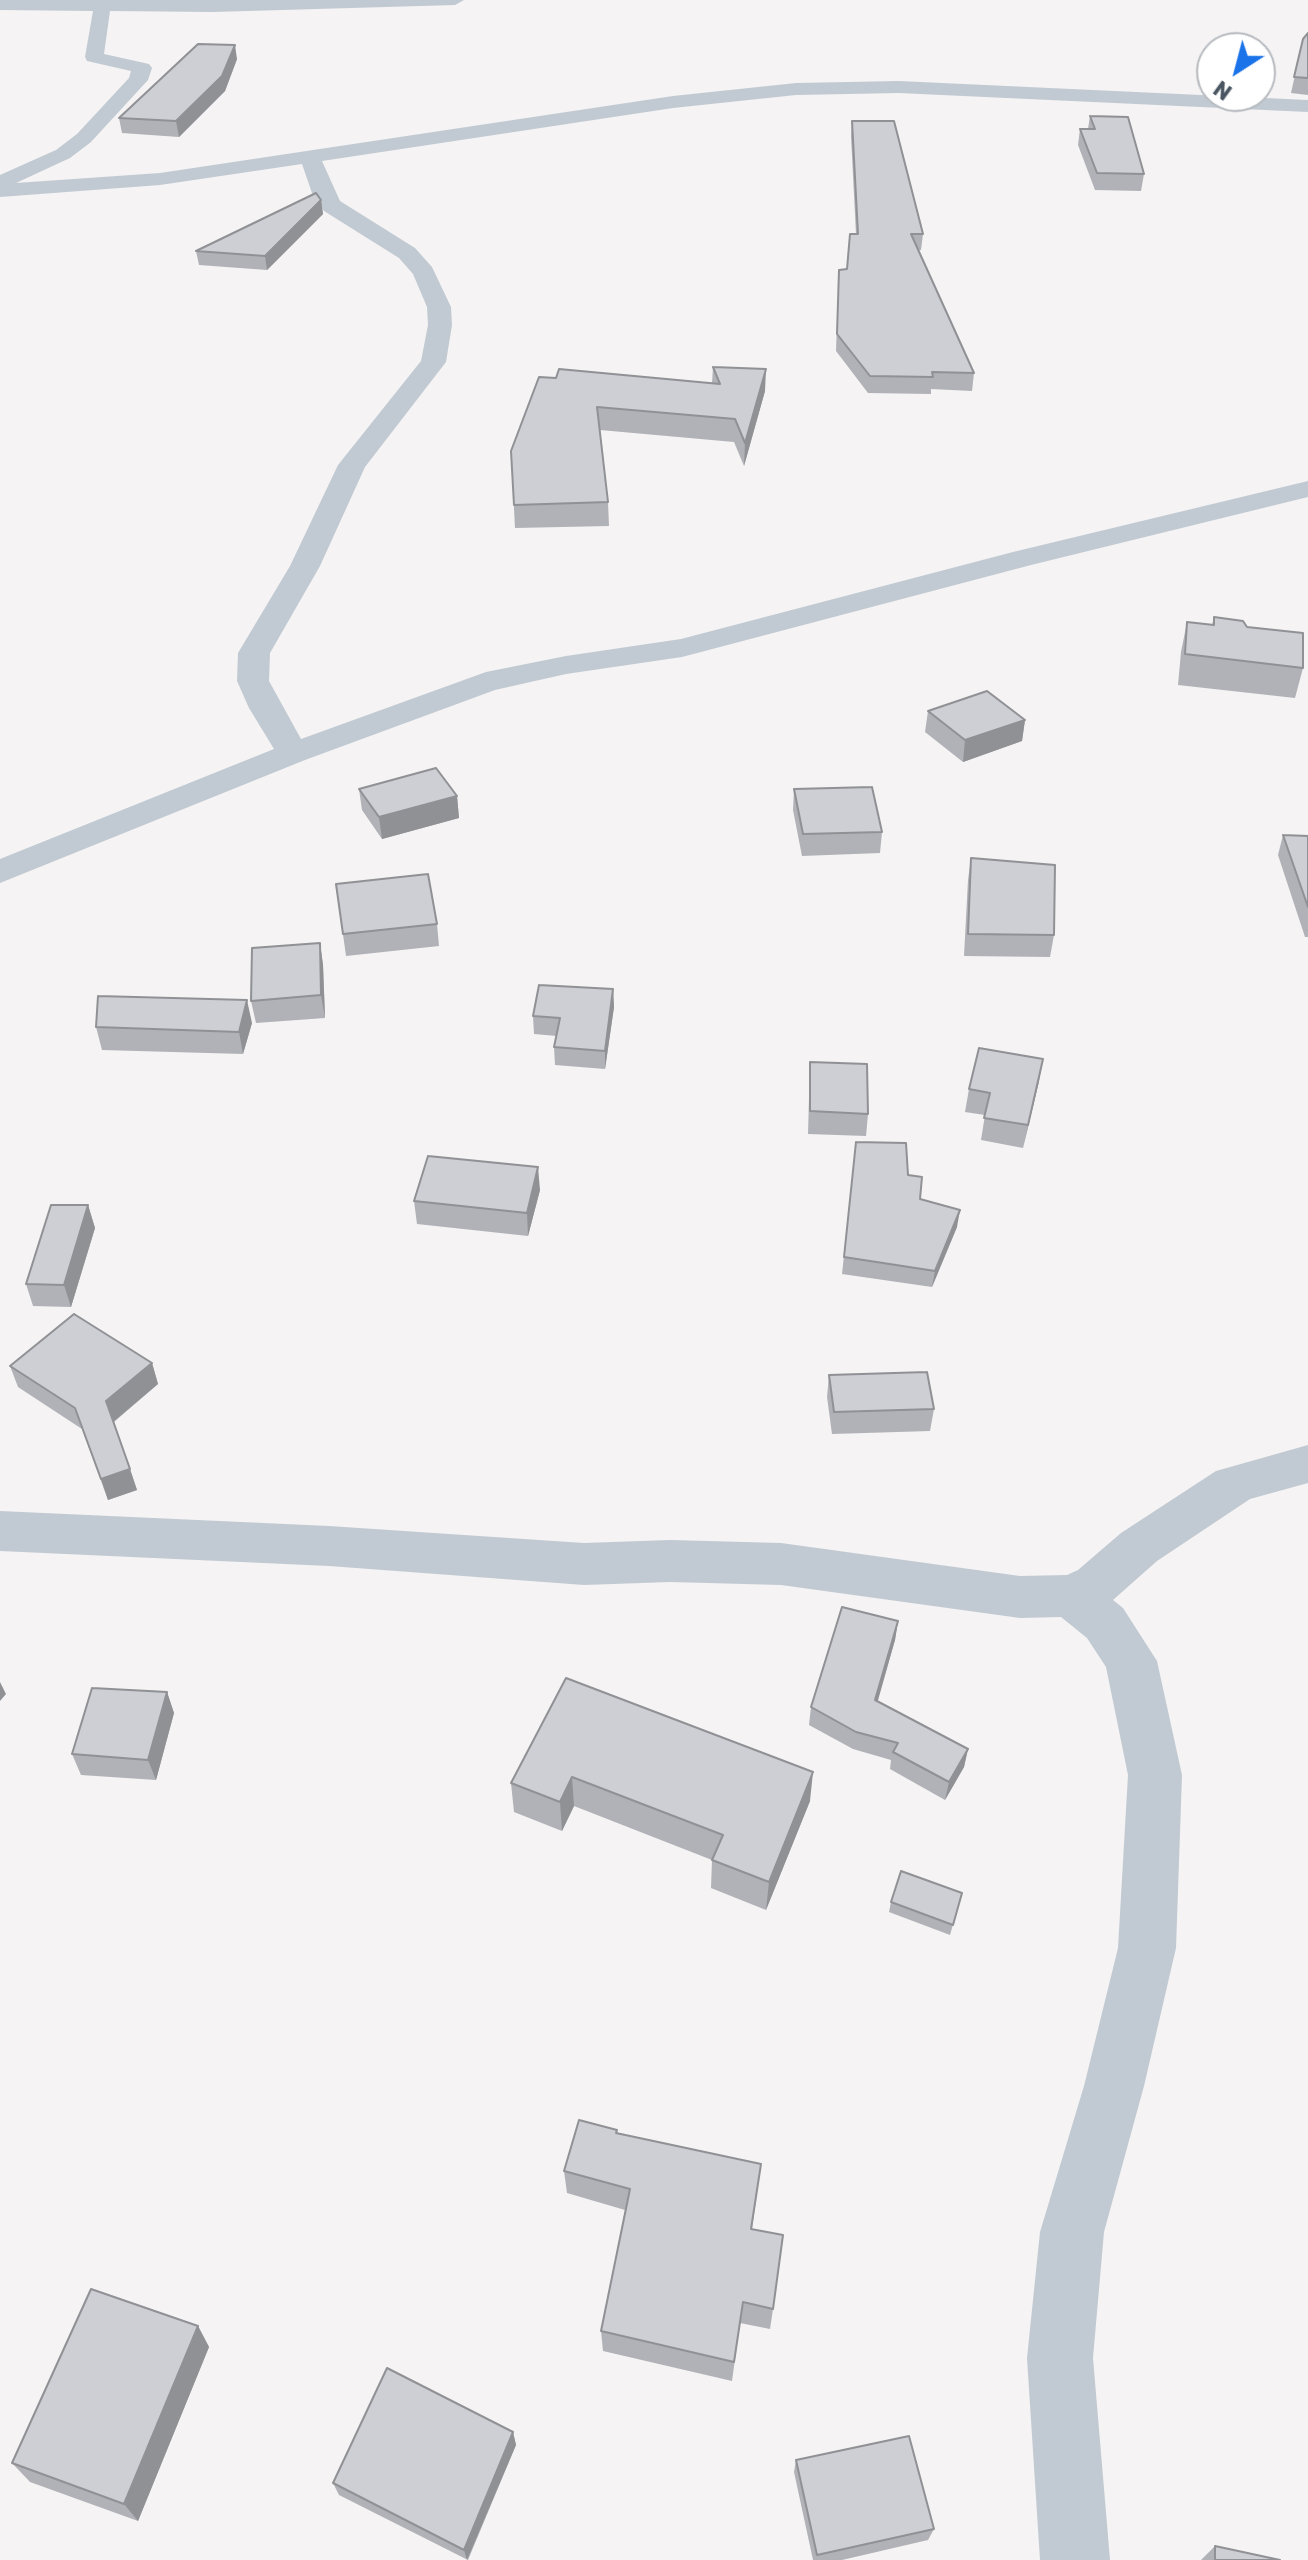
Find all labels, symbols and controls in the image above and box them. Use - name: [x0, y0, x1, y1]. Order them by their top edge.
- north arrow: [1196, 32, 1276, 112]
- text: N: [1208, 75, 1237, 106]

